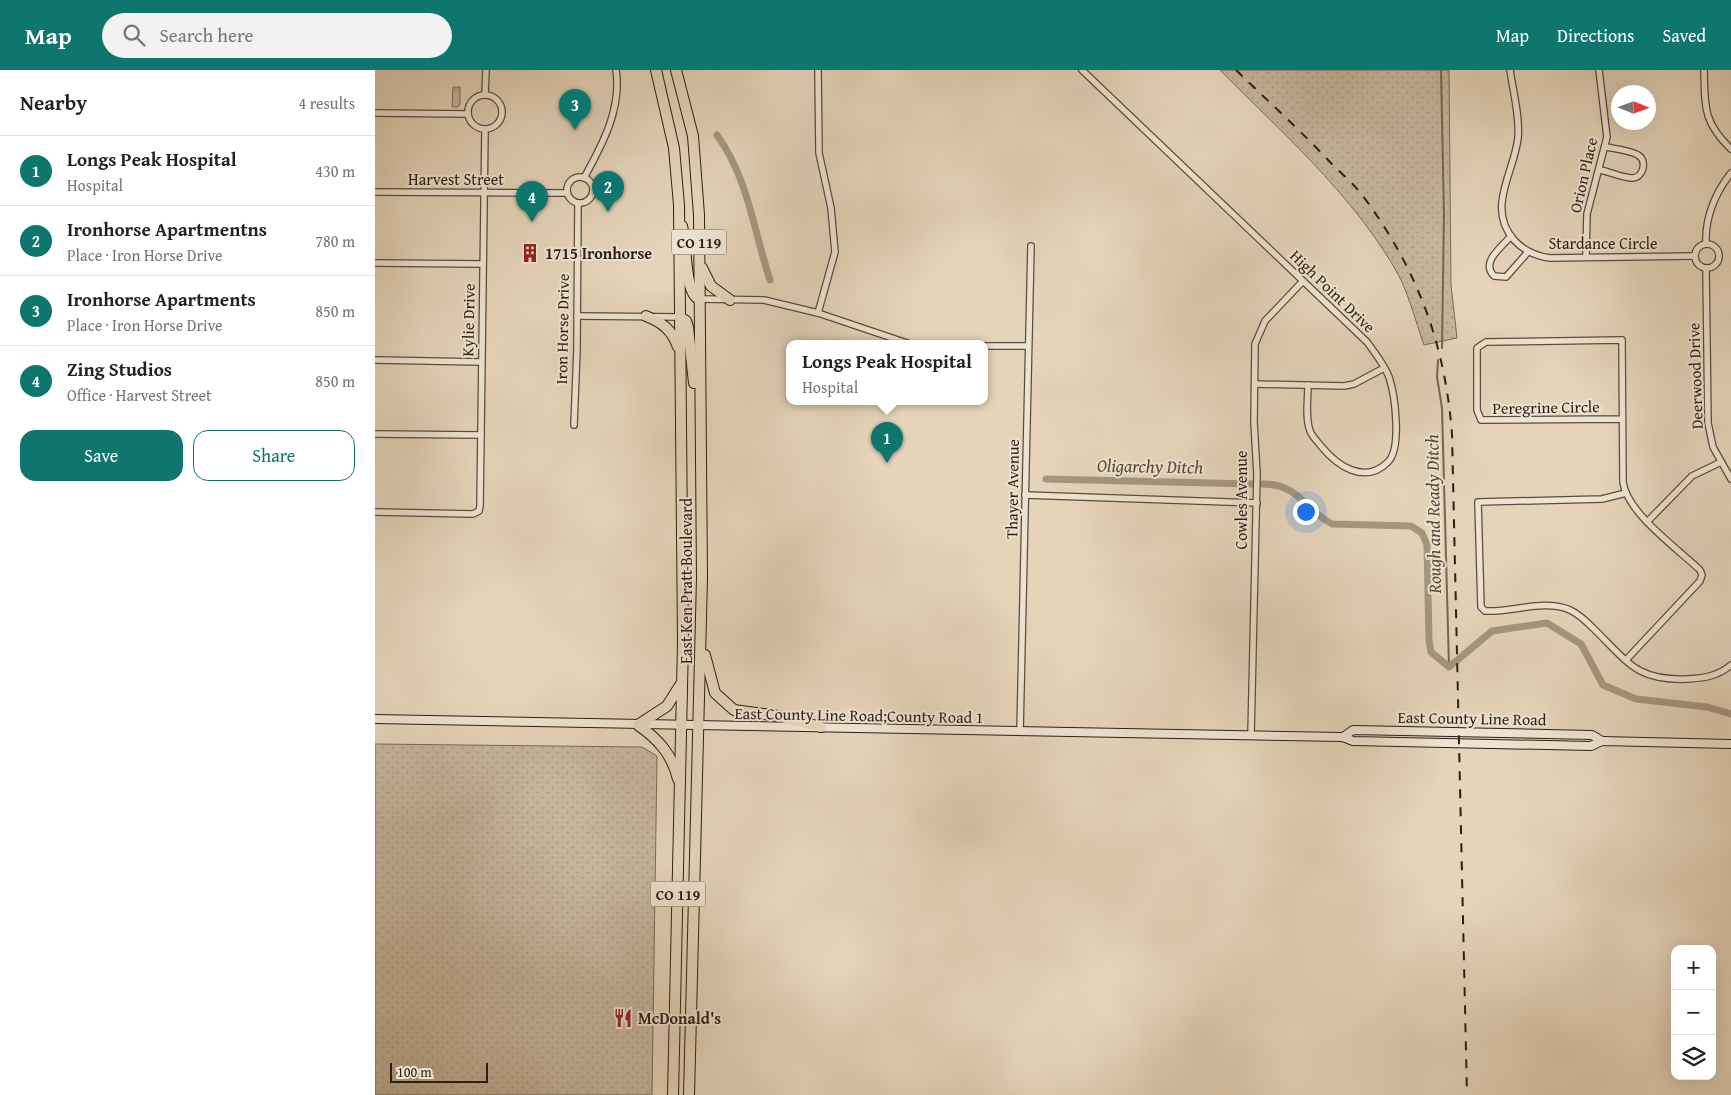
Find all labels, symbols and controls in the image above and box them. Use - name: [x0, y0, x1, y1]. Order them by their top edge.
- search box: [102, 13, 452, 58]
- text: Map: [25, 18, 72, 53]
- icon: search: [120, 21, 148, 49]
- text: Search here: [160, 21, 253, 49]
- text: Map: [1496, 22, 1529, 49]
- text: Directions: [1557, 22, 1634, 49]
- text: Saved: [1662, 22, 1706, 49]
- north arrow: [1611, 85, 1656, 130]
- text: Nearby: [20, 87, 87, 118]
- pin: 3: [559, 89, 591, 130]
- text: 4 results: [298, 91, 355, 115]
- street label: Orion Place: [1563, 135, 1603, 215]
- text: Longs Peak Hospital: [67, 145, 237, 173]
- text: 1: [32, 159, 40, 183]
- text: 430 m: [315, 159, 355, 183]
- street label: Harvest Street: [408, 167, 504, 191]
- pin: 2: [592, 171, 624, 212]
- text: Hospital: [67, 173, 123, 197]
- pin: 4: [516, 181, 548, 222]
- text: Ironhorse Apartmentns: [67, 215, 267, 243]
- text: 2: [32, 229, 40, 253]
- text: 780 m: [315, 229, 355, 253]
- road number: CO 119: [671, 230, 727, 254]
- street label: Stardance Circle: [1548, 231, 1658, 255]
- place label: 1715 Ironhorse: [545, 241, 652, 265]
- building icon: 1715 Ironhorse: [519, 242, 541, 264]
- text: Place · Iron Horse Drive: [67, 243, 223, 267]
- street label: High Point Drive: [1285, 244, 1381, 338]
- street label: Iron Horse Drive: [549, 273, 575, 385]
- street label: Kylie Drive: [455, 283, 481, 357]
- text: Ironhorse Apartments: [67, 285, 256, 313]
- text: 3: [32, 299, 40, 323]
- text: 850 m: [315, 299, 355, 323]
- text: Place · Iron Horse Drive: [67, 313, 223, 337]
- street label: Deerwood Drive: [1681, 322, 1709, 430]
- popup: [786, 340, 988, 405]
- text: Longs Peak Hospital: [802, 347, 972, 375]
- text: Zing Studios: [67, 355, 172, 383]
- text: 4: [32, 369, 40, 393]
- text: 850 m: [315, 369, 355, 393]
- text: Hospital: [802, 375, 858, 399]
- text: Office · Harvest Street: [67, 383, 212, 407]
- street label: Peregrine Circle: [1492, 394, 1600, 420]
- pin: 1: [871, 422, 903, 463]
- button: Save: [20, 430, 183, 481]
- button: Share: [193, 430, 355, 481]
- water label: Rough and Ready Ditch: [1418, 434, 1448, 595]
- street label: Thayer Avenue: [999, 439, 1025, 539]
- street label: Cowles Avenue: [1229, 450, 1253, 550]
- water label: Oligarchy Ditch: [1097, 452, 1203, 480]
- street label: East Ken Pratt Boulevard: [674, 497, 698, 664]
- your location: [1293, 499, 1319, 525]
- street label: East County Line Road;County Road 1: [734, 701, 984, 729]
- street label: East County Line Road: [1397, 705, 1547, 731]
- road number: CO 119: [651, 882, 705, 906]
- map controls: [1671, 945, 1716, 1080]
- button: +: [1671, 945, 1716, 990]
- button: −: [1671, 990, 1716, 1035]
- place label: McDonald's: [638, 1006, 721, 1030]
- restaurant icon: McDonald's: [612, 1007, 634, 1029]
- button: layers: [1671, 1035, 1716, 1080]
- scale bar: [390, 1060, 487, 1083]
- text: 100 m: [397, 1062, 432, 1082]

